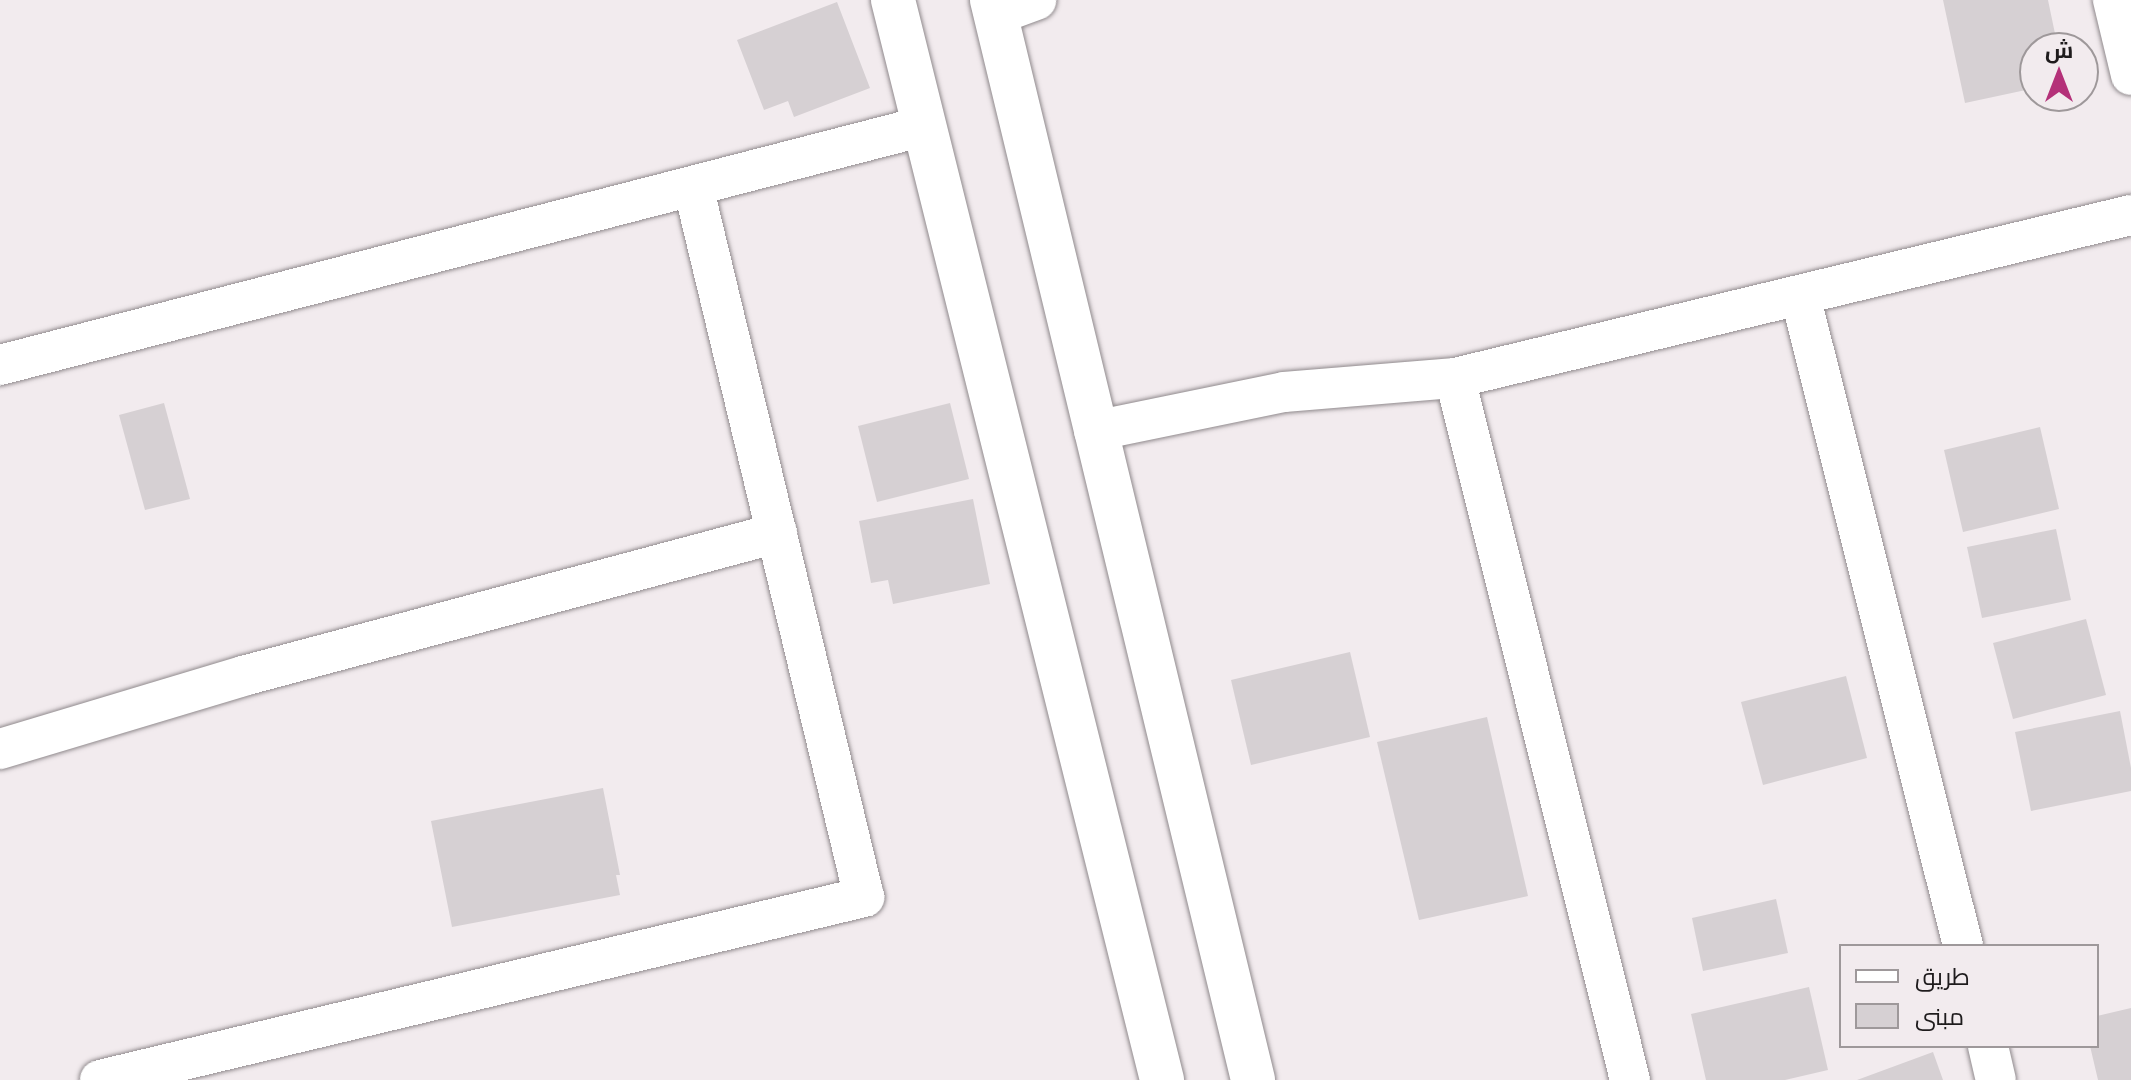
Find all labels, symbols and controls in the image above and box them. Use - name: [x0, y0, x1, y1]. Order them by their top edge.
- north arrow: [2019, 32, 2099, 112]
- text: ش: [2045, 36, 2073, 64]
- legend: [1839, 944, 2099, 1048]
- text: طريق: [1915, 961, 1970, 991]
- text: مبنى: [1915, 1001, 1964, 1031]

